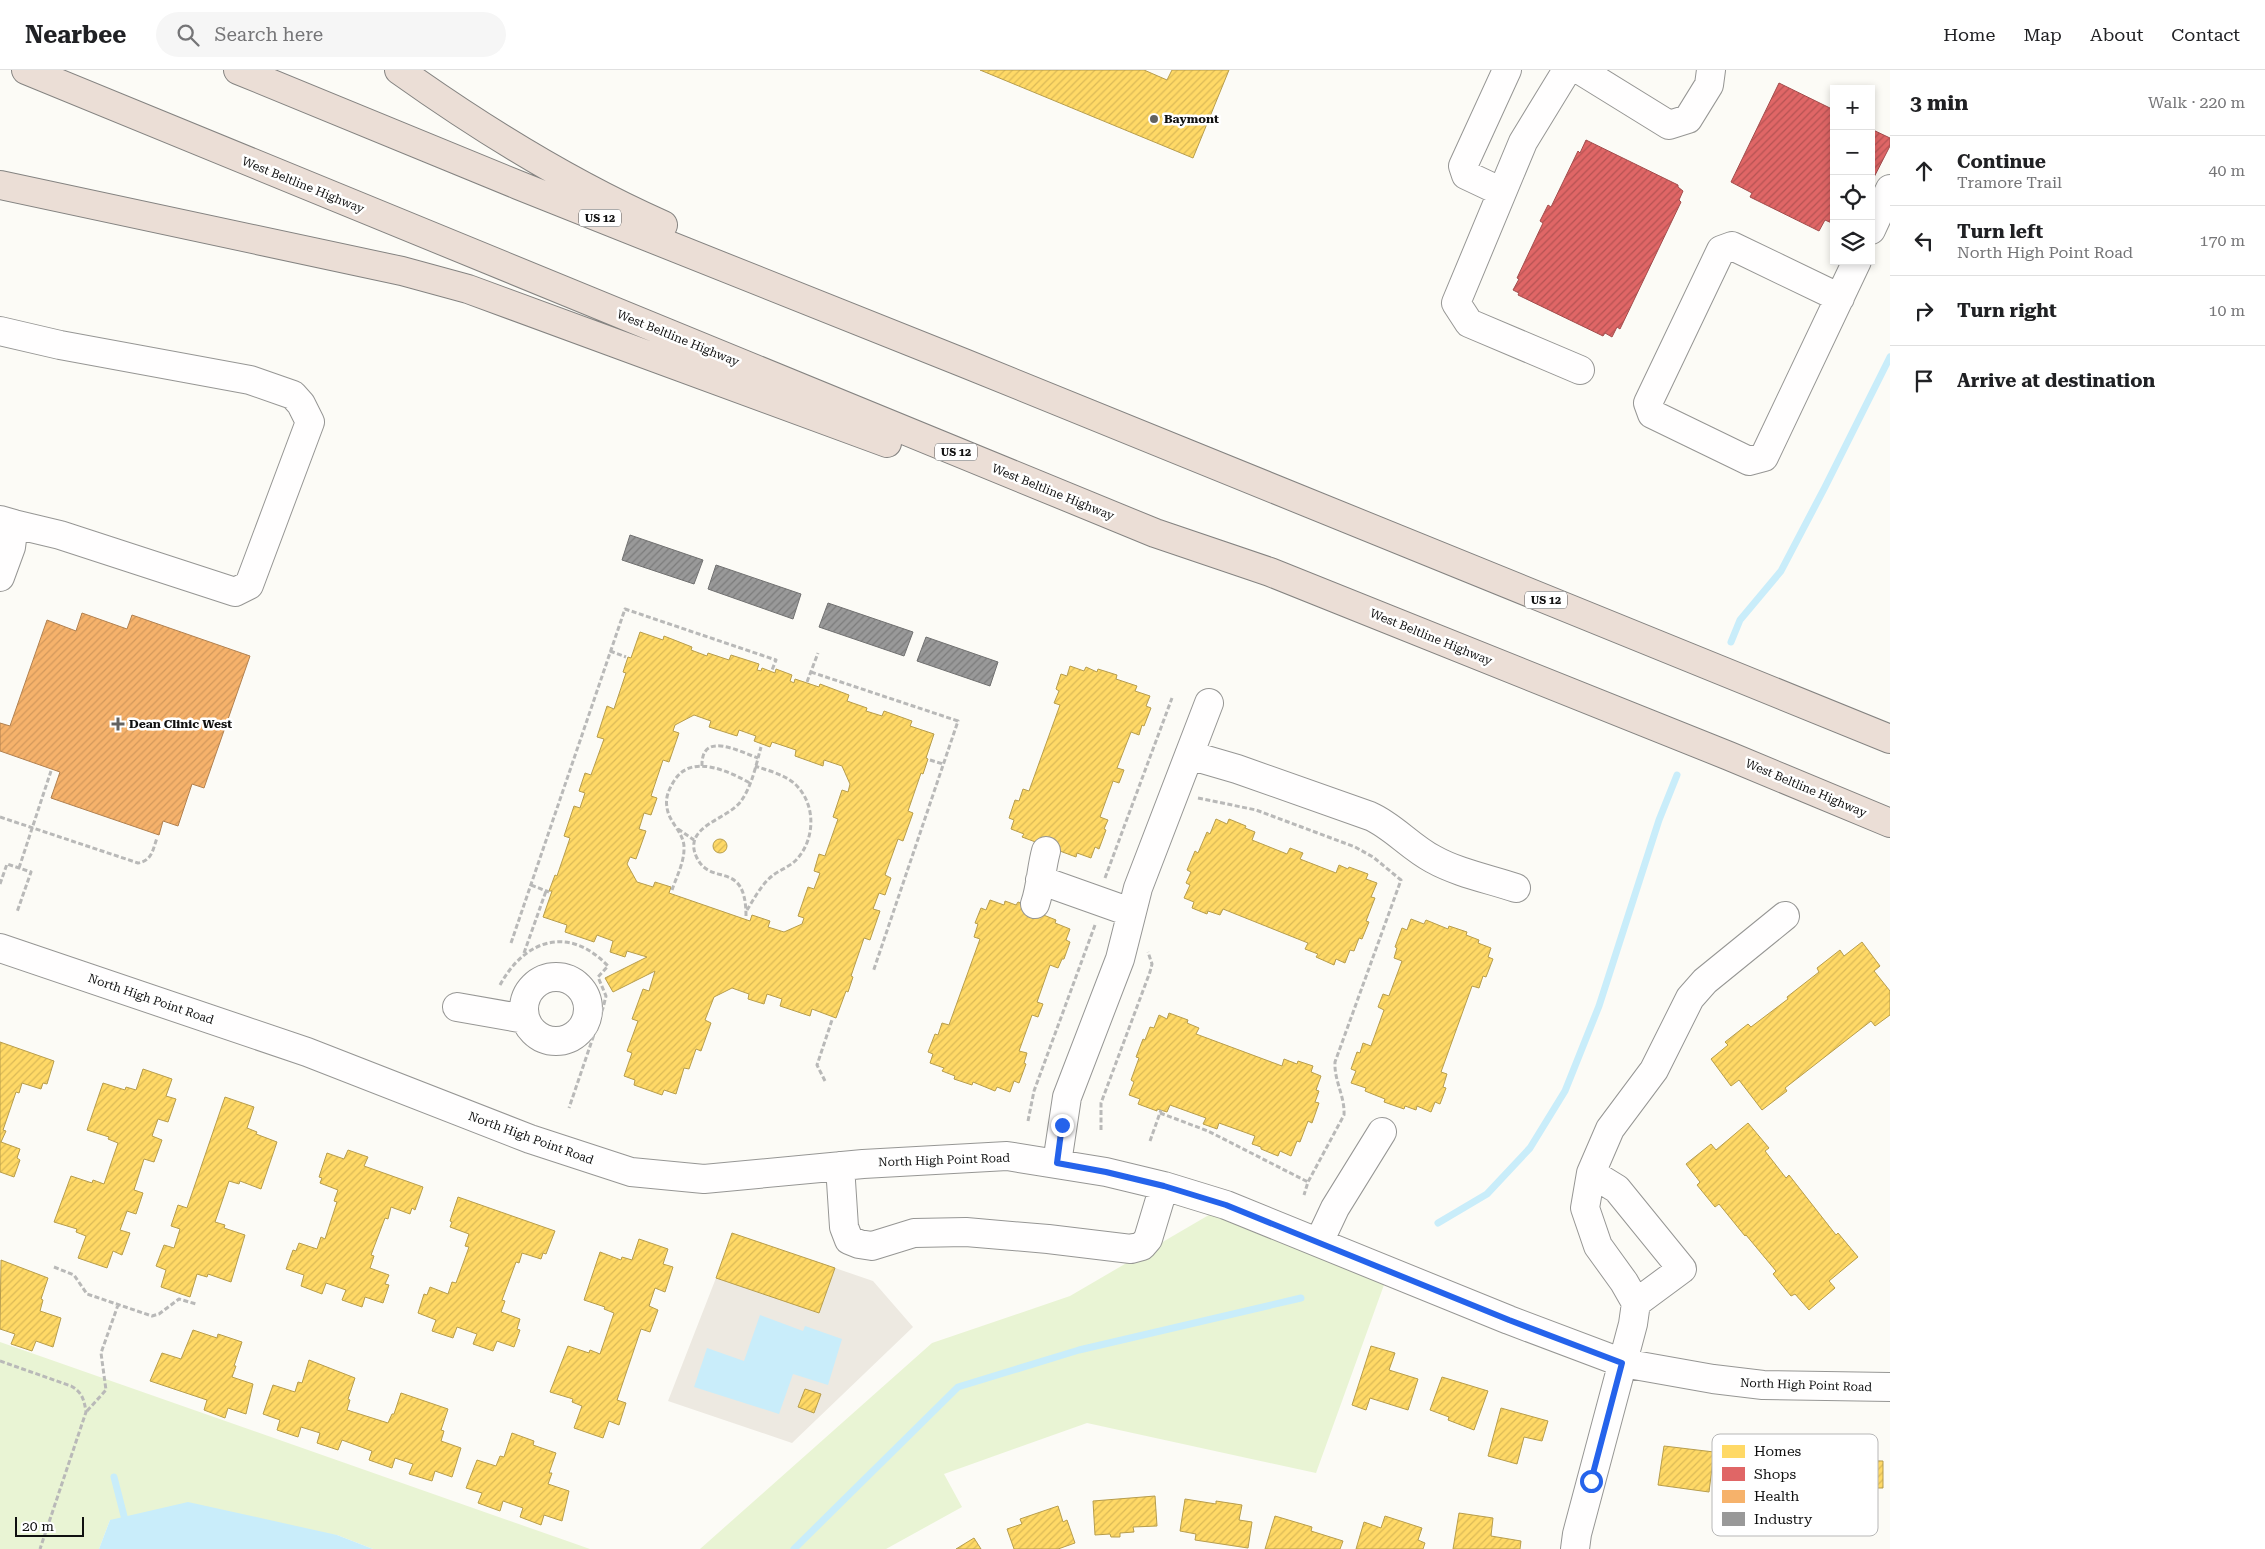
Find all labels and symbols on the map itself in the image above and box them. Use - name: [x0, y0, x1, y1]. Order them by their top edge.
- place label: Baymont: [1164, 112, 1219, 126]
- marker: Baymont: [1148, 113, 1160, 125]
- street label: West Beltline Highway: [240, 154, 367, 216]
- road number: US 12: [579, 210, 621, 226]
- street label: West Beltline Highway: [615, 307, 742, 369]
- road number: US 12: [935, 444, 977, 461]
- street label: West Beltline Highway: [990, 461, 1117, 523]
- road number: US 12: [1525, 592, 1567, 608]
- street label: West Beltline Highway: [1368, 606, 1495, 668]
- marker: Dean Clinic West: [111, 717, 125, 731]
- place label: Dean Clinic West: [129, 717, 232, 731]
- street label: West Beltline Highway: [1743, 756, 1870, 820]
- street label: North High Point Road: [86, 971, 216, 1027]
- street label: North High Point Road: [467, 1109, 596, 1167]
- route end: [1051, 1114, 1074, 1137]
- street label: North High Point Road: [878, 1151, 1011, 1169]
- street label: North High Point Road: [1740, 1376, 1873, 1394]
- legend: [1712, 1434, 1878, 1536]
- text: Homes: [1754, 1443, 1802, 1459]
- text: Shops: [1754, 1466, 1797, 1482]
- route start: [1580, 1470, 1603, 1493]
- text: Health: [1754, 1488, 1799, 1504]
- text: Industry: [1754, 1511, 1813, 1527]
- scale bar: [15, 1514, 84, 1537]

